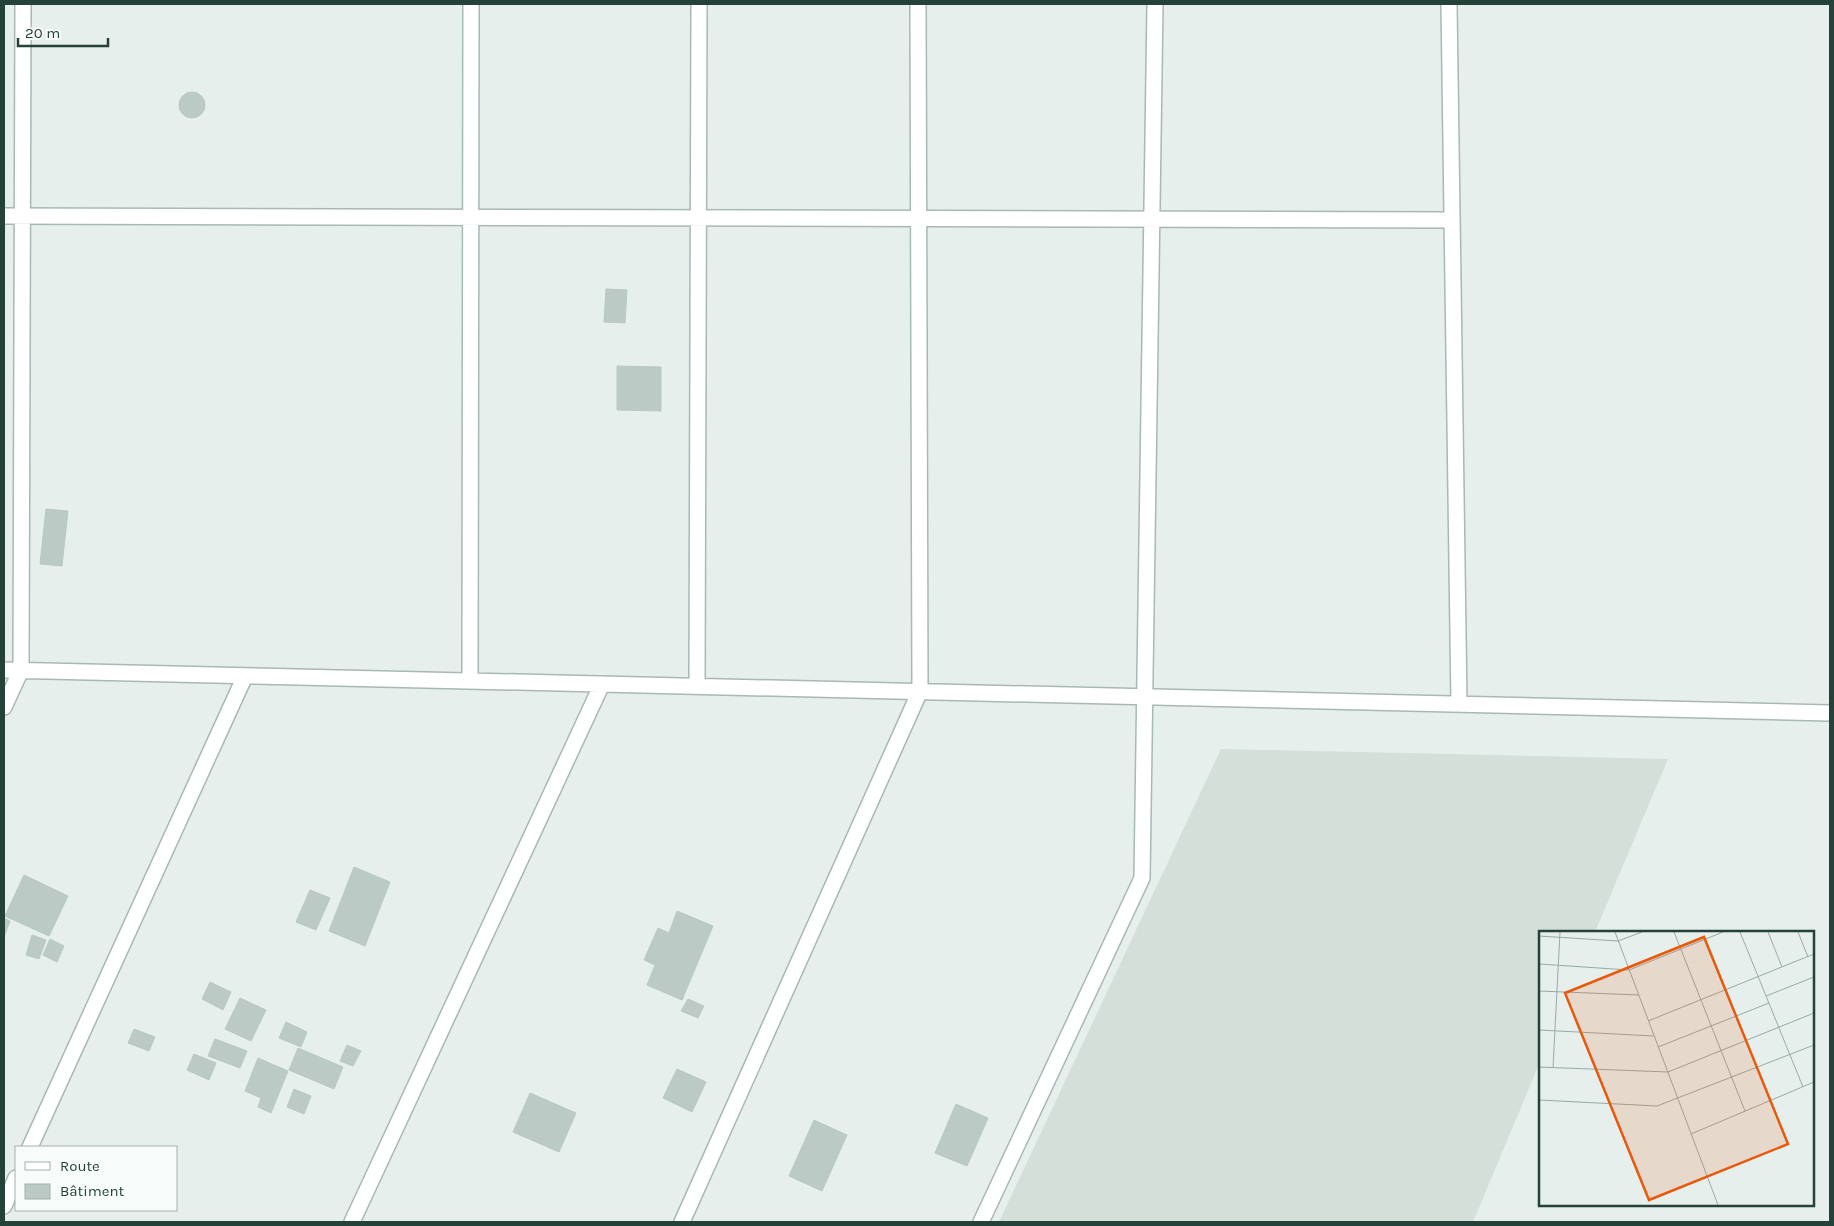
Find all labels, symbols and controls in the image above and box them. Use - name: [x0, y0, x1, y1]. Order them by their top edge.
- scale bar: [18, 15, 108, 47]
- text: 20 m: [25, 24, 60, 42]
- inset map: [1539, 931, 1814, 1206]
- legend: [15, 1146, 178, 1211]
- text: Route: [60, 1157, 100, 1175]
- text: Bâtiment: [60, 1182, 124, 1200]

